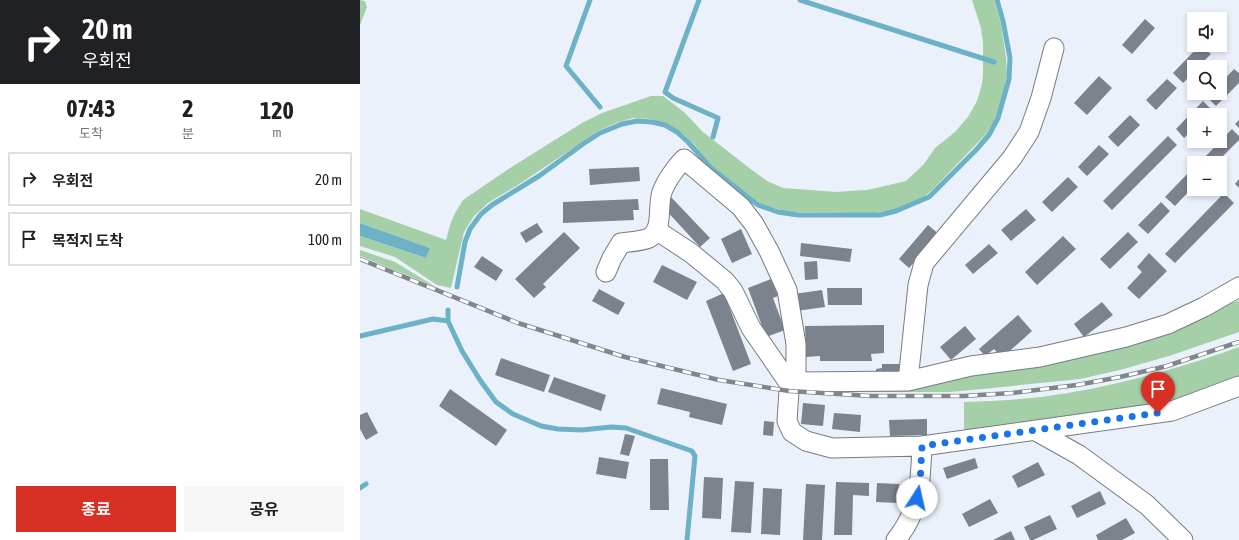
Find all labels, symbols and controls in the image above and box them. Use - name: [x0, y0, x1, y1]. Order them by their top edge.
- map controls: [1187, 12, 1227, 196]
- button: sound: [1187, 12, 1227, 52]
- text: 20 m: [82, 13, 132, 45]
- icon: right: [16, 16, 68, 68]
- text: 우회전: [82, 50, 132, 71]
- button: search: [1187, 60, 1227, 100]
- text: 07:43: [66, 95, 116, 122]
- text: 2: [182, 95, 193, 122]
- text: 120: [260, 97, 294, 124]
- button: +: [1187, 108, 1227, 148]
- text: m: [272, 125, 282, 140]
- text: 도착: [79, 126, 103, 141]
- text: 분: [182, 126, 194, 141]
- button: −: [1187, 156, 1227, 196]
- icon: right: [18, 168, 40, 190]
- text: 20 m: [315, 171, 342, 188]
- text: 우회전: [52, 172, 93, 189]
- icon: arrive: [18, 228, 40, 250]
- text: 100 m: [308, 231, 342, 248]
- text: 목적지 도착: [52, 232, 123, 249]
- pin: [1141, 372, 1175, 413]
- icon: arrive: [1147, 378, 1169, 400]
- position arrow: [896, 477, 938, 519]
- button: 종료: [16, 486, 176, 532]
- button: 공유: [184, 486, 344, 532]

